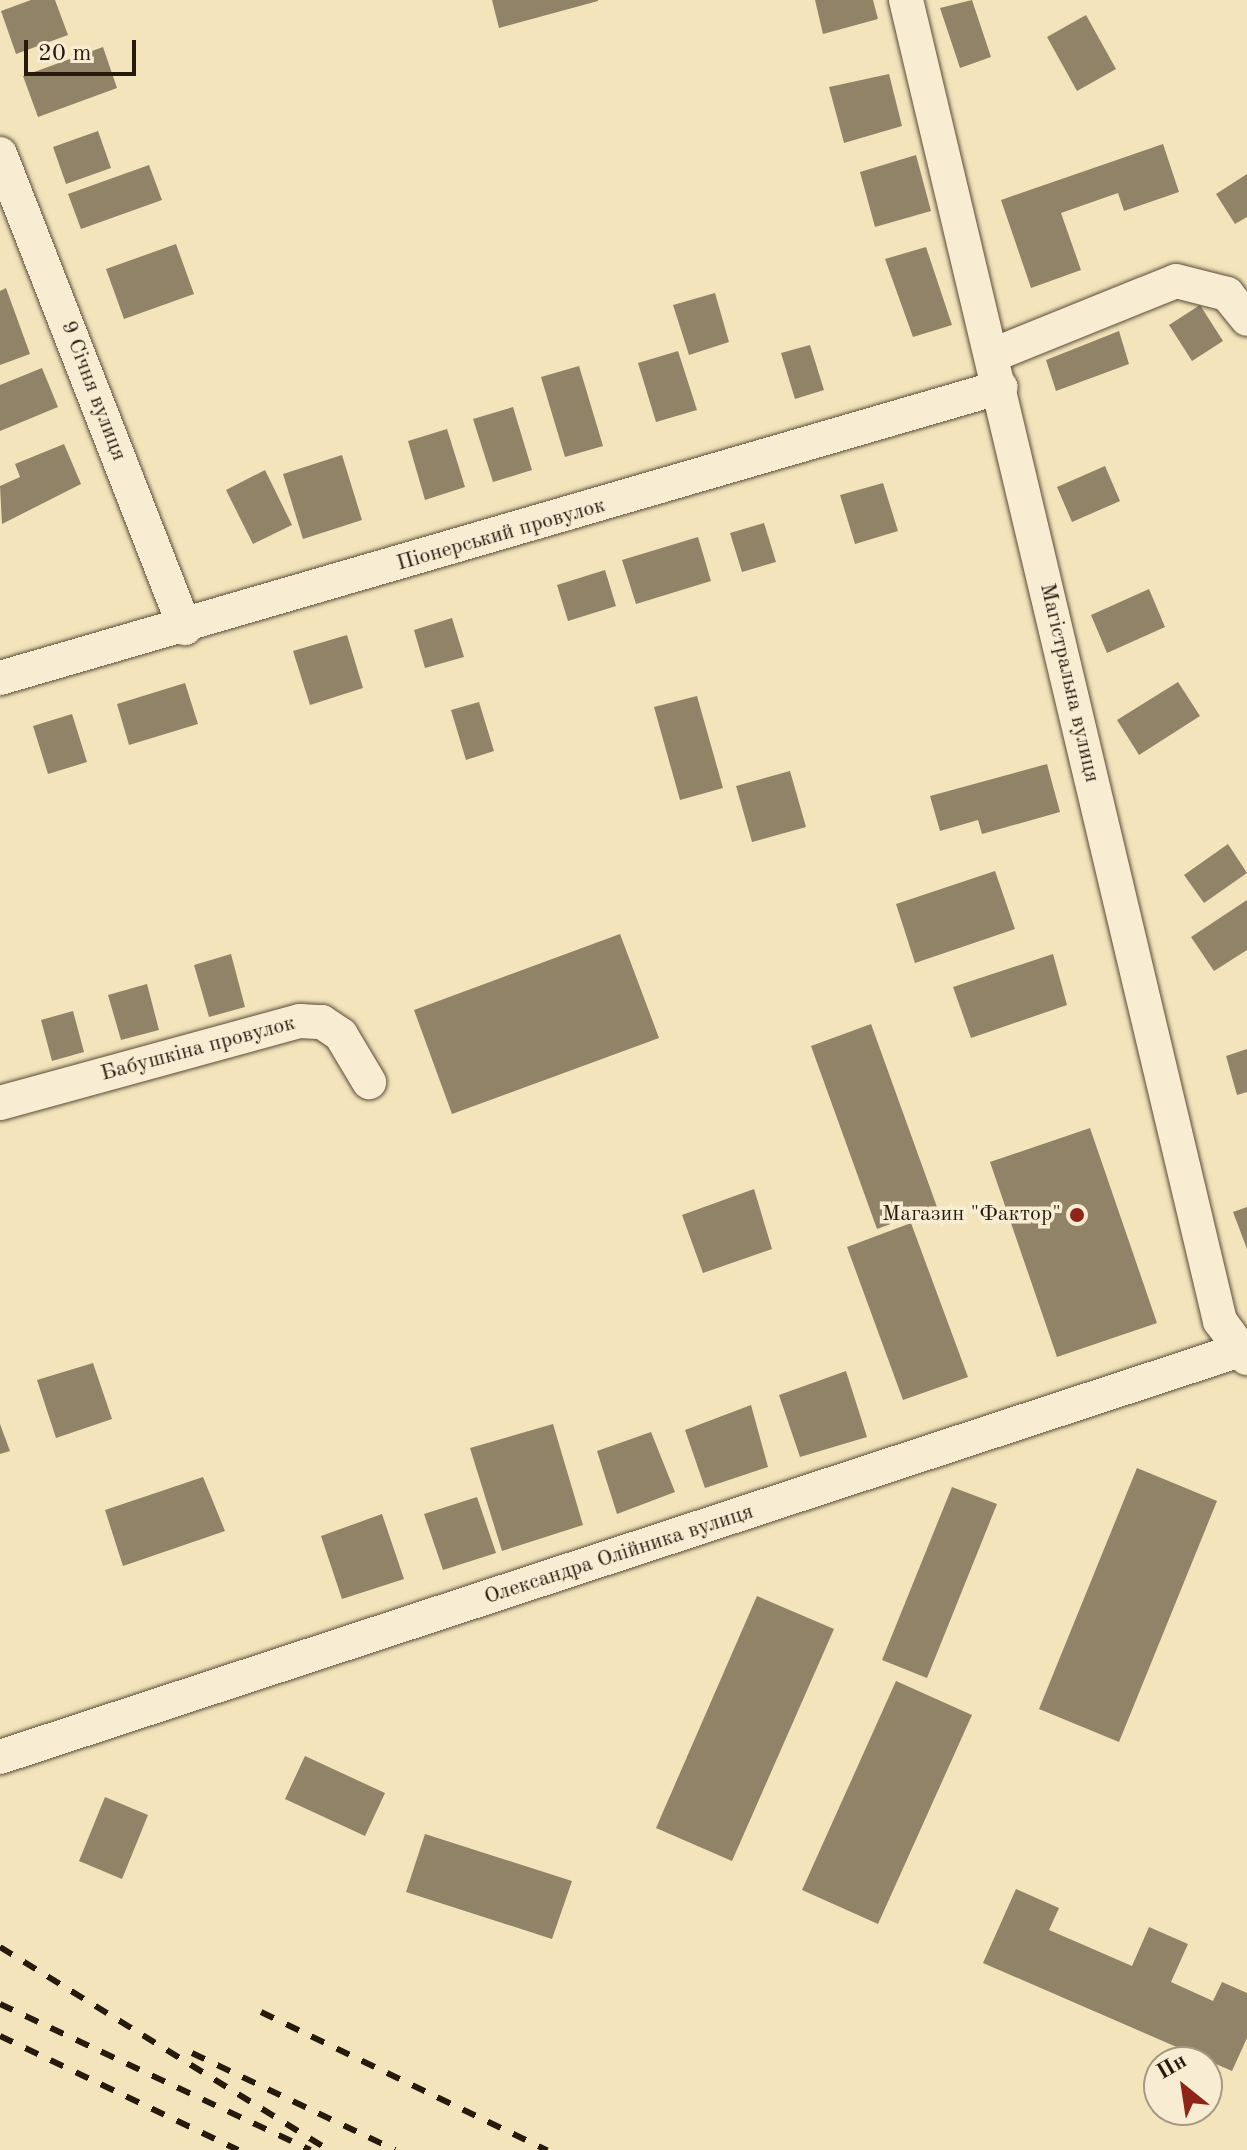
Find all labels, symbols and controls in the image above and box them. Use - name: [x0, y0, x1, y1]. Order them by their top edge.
- scale bar: [28, 24, 140, 74]
- text: 20 m: [38, 42, 92, 66]
- street label: 9 Січня вулиця: [54, 317, 132, 465]
- street label: Піонерський провулок: [394, 493, 608, 577]
- street label: Магістральна вулиця: [1033, 581, 1105, 785]
- street label: Бабушкіна провулок: [98, 1010, 298, 1088]
- place label: Магазин "Фактор": [882, 1202, 1061, 1228]
- marker: Магазин "Фактор": [1068, 1206, 1086, 1224]
- street label: Олександра Олійника вулиця: [481, 1499, 757, 1611]
- north arrow: [1143, 2046, 1223, 2126]
- text: Пн: [1153, 2050, 1191, 2084]

